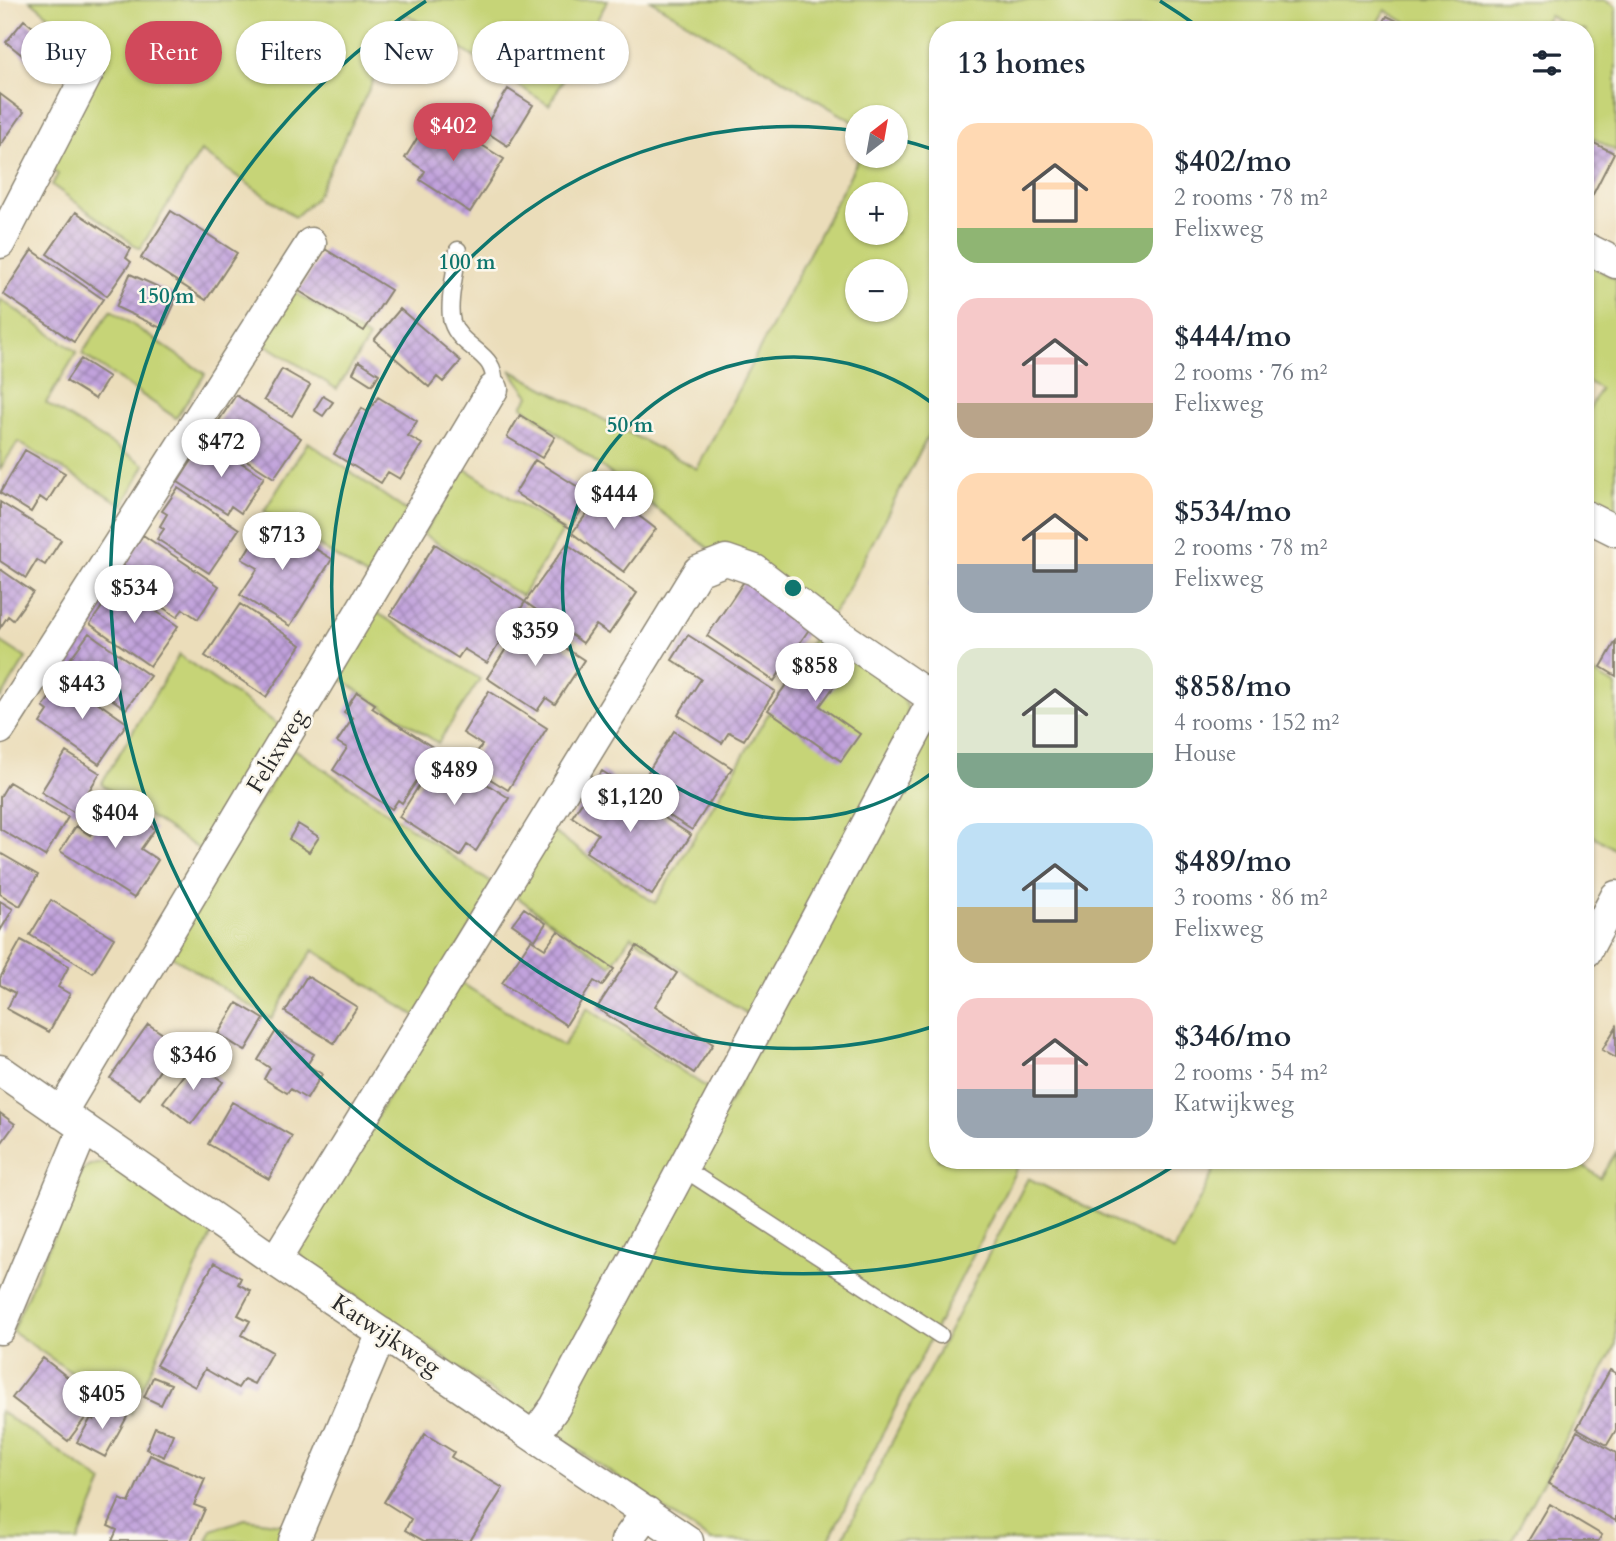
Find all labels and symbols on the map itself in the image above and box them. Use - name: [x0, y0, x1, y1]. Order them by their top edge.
- pin: $402: [412, 104, 494, 163]
- north arrow: [845, 105, 908, 168]
- text: 100 m: [438, 248, 496, 277]
- text: 150 m: [137, 282, 195, 311]
- text: 50 m: [607, 411, 654, 440]
- pin: $472: [180, 420, 262, 479]
- pin: $444: [573, 472, 655, 531]
- pin: $713: [241, 512, 323, 572]
- pin: $534: [93, 566, 175, 625]
- centre of rings: [781, 576, 805, 600]
- pin: $359: [494, 608, 576, 668]
- pin: $858: [774, 644, 856, 703]
- pin: $443: [41, 662, 123, 721]
- street label: Felixweg: [239, 702, 315, 799]
- pin: $489: [413, 748, 495, 807]
- pin: $1,120: [573, 774, 687, 834]
- pin: $404: [74, 790, 156, 850]
- pin: $346: [152, 1032, 234, 1092]
- street label: Katwijkweg: [325, 1286, 447, 1384]
- pin: $405: [61, 1372, 143, 1431]

